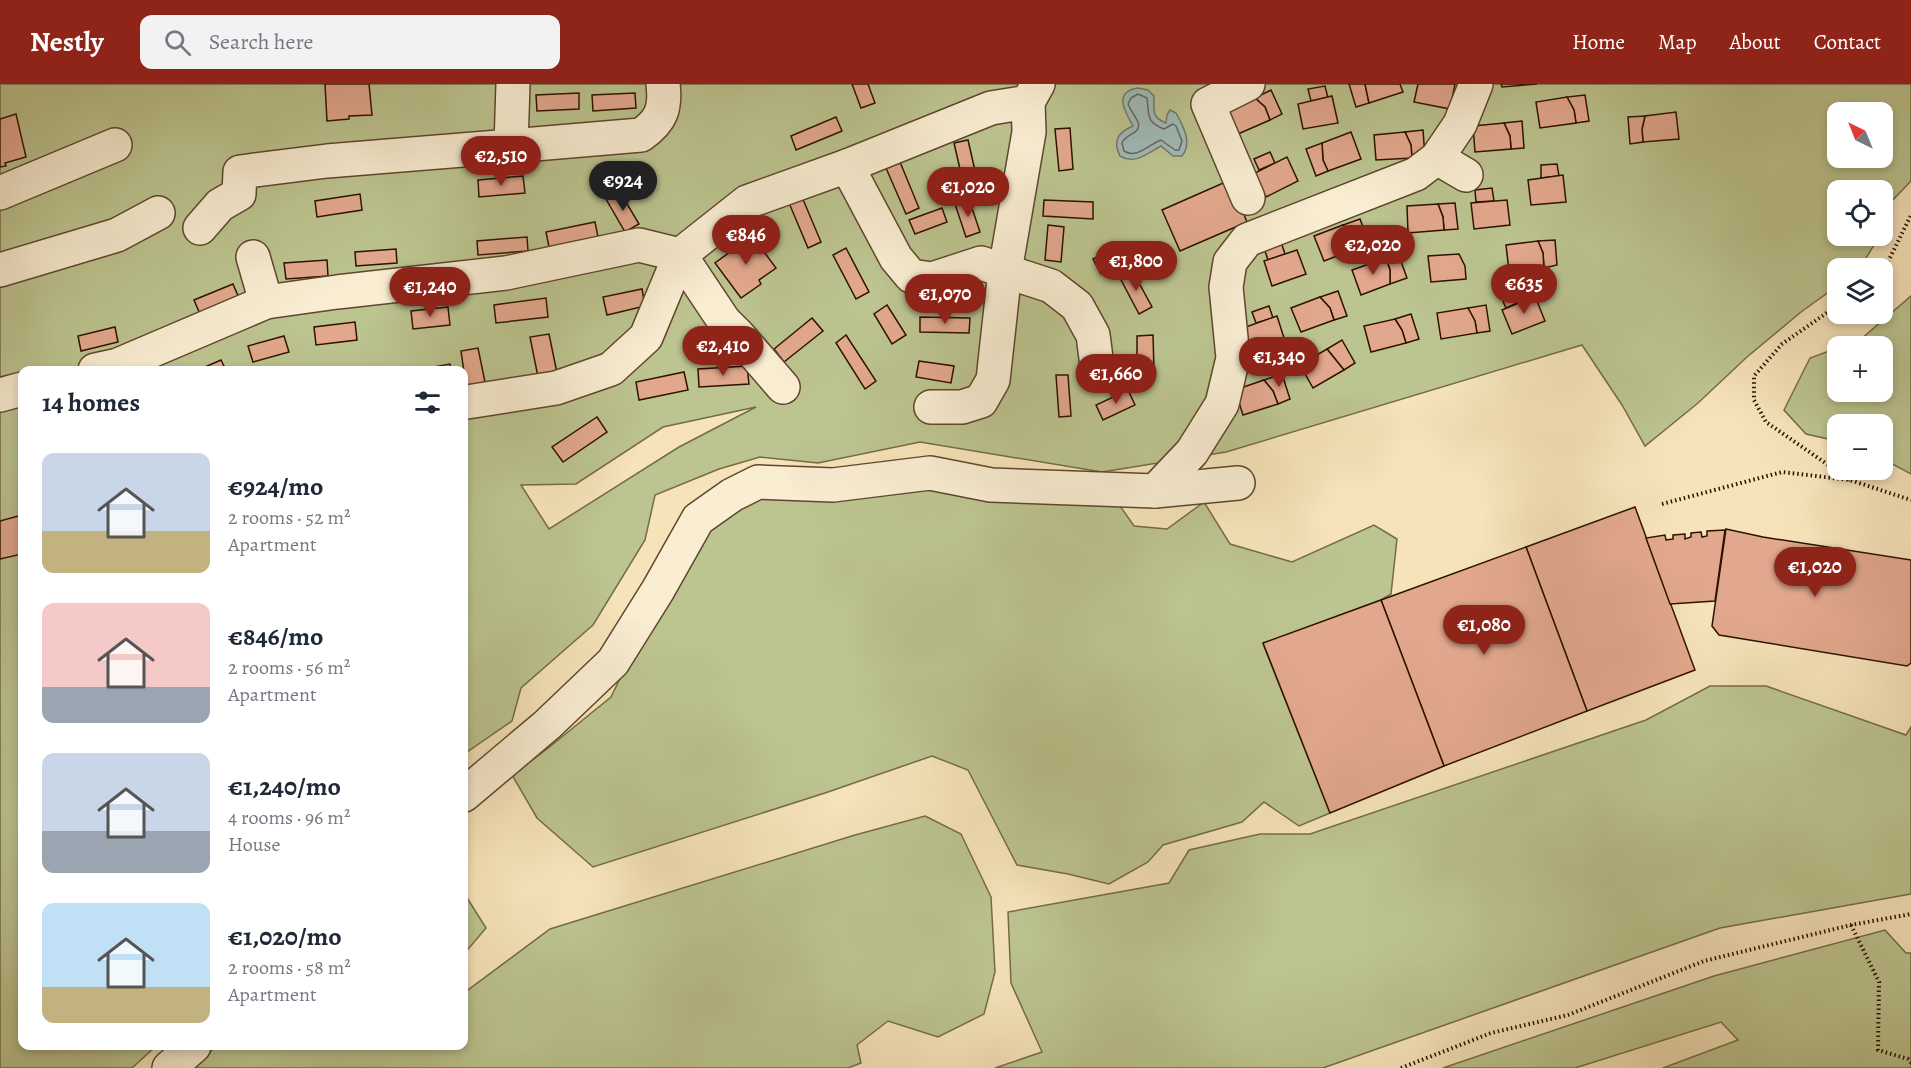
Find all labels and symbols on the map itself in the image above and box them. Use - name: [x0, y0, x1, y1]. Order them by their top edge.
- north arrow: [1827, 102, 1893, 168]
- pin: €2,510: [452, 136, 550, 187]
- pin: €924: [587, 161, 659, 212]
- pin: €1,020: [919, 167, 1017, 218]
- pin: €846: [710, 215, 782, 266]
- pin: €2,020: [1324, 225, 1422, 276]
- pin: €1,800: [1087, 241, 1185, 292]
- pin: €635: [1488, 264, 1560, 315]
- pin: €1,240: [381, 267, 479, 318]
- pin: €1,070: [896, 274, 994, 325]
- pin: €2,410: [674, 326, 772, 377]
- pin: €1,340: [1230, 337, 1328, 388]
- pin: €1,660: [1067, 354, 1165, 405]
- pin: €1,020: [1766, 547, 1864, 598]
- pin: €1,080: [1435, 605, 1533, 656]

